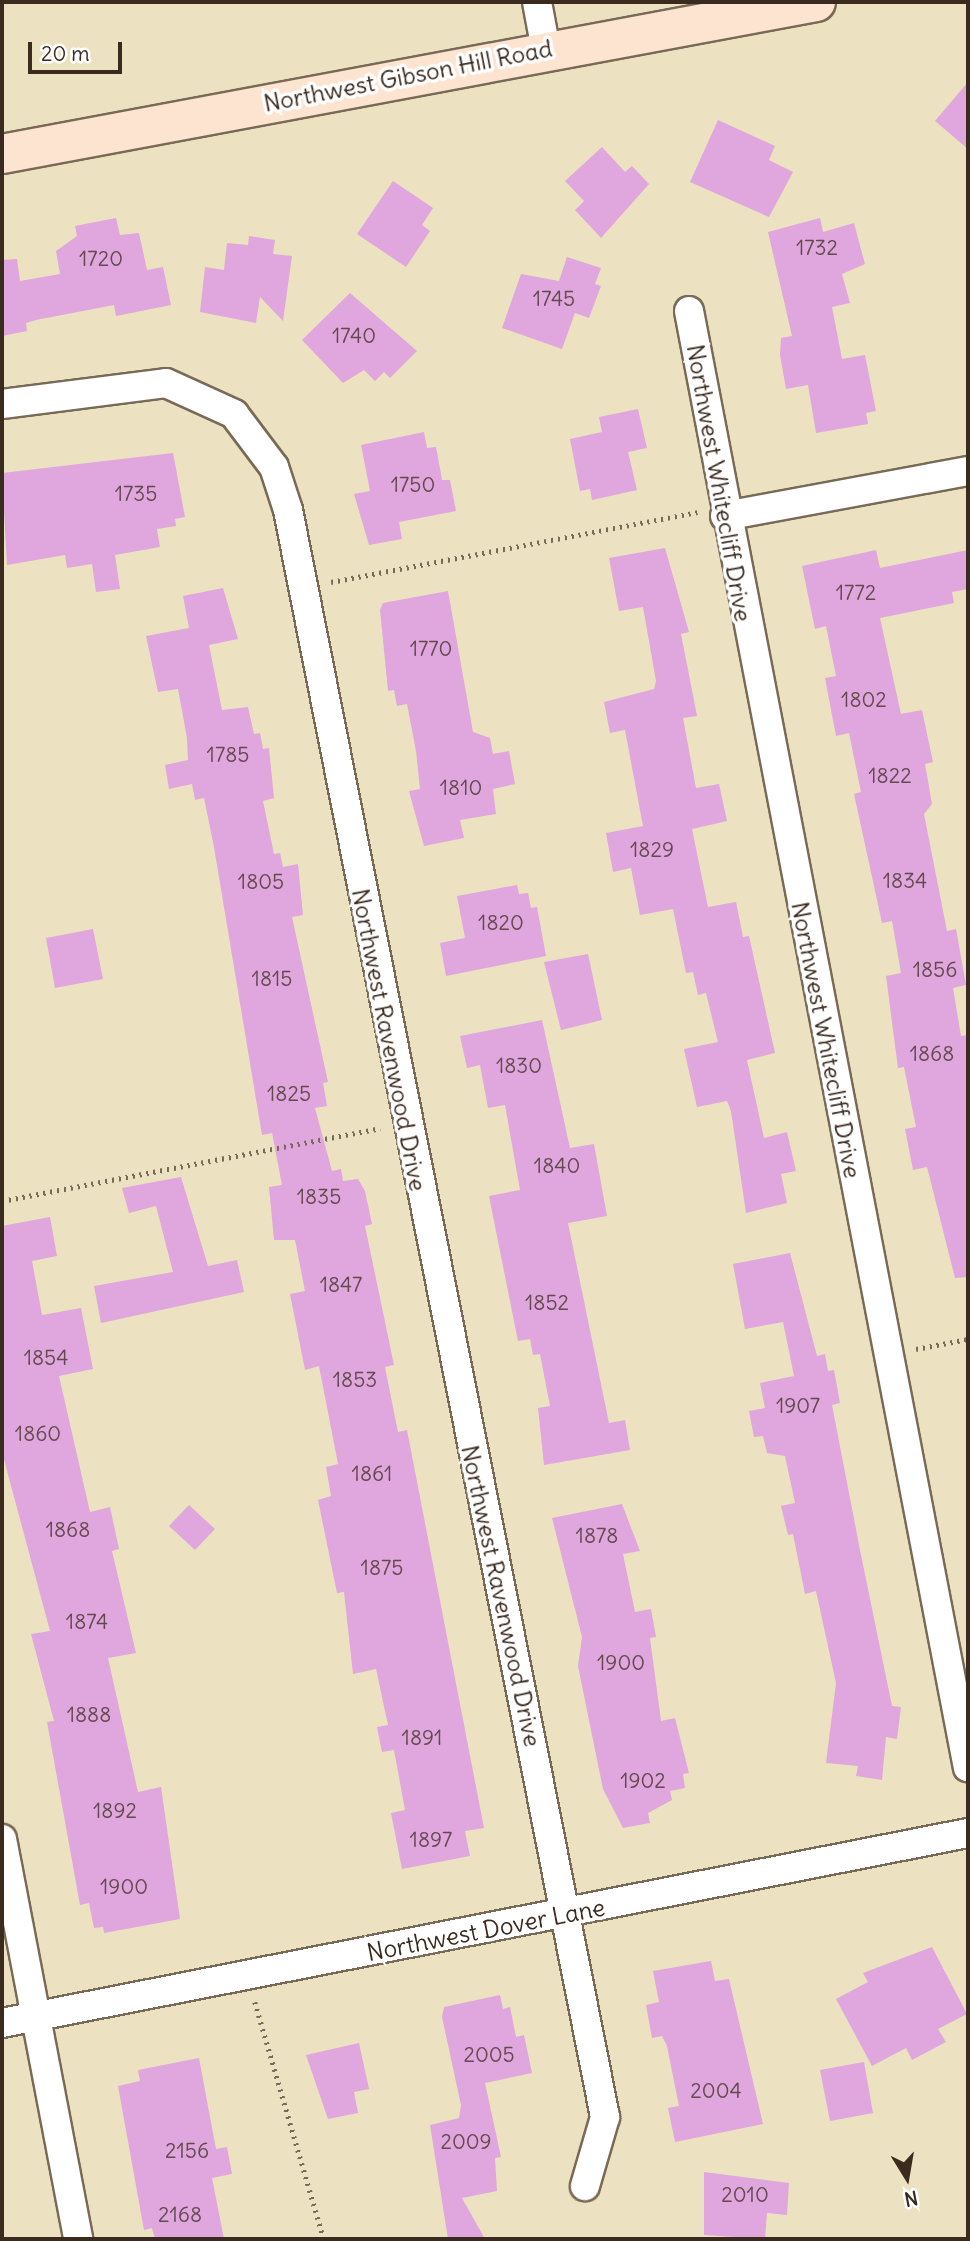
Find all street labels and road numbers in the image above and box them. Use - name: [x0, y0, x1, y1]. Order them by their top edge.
- street label: Northwest Gibson Hill Road: [261, 34, 555, 118]
- street label: Northwest Whitecliff Drive: [680, 342, 758, 624]
- street label: Northwest Ravenwood Drive: [346, 886, 432, 1194]
- street label: Northwest Whitecliff Drive: [785, 899, 867, 1181]
- street label: Northwest Ravenwood Drive: [455, 1443, 547, 1749]
- street label: Northwest Dover Lane: [365, 1893, 607, 1967]

